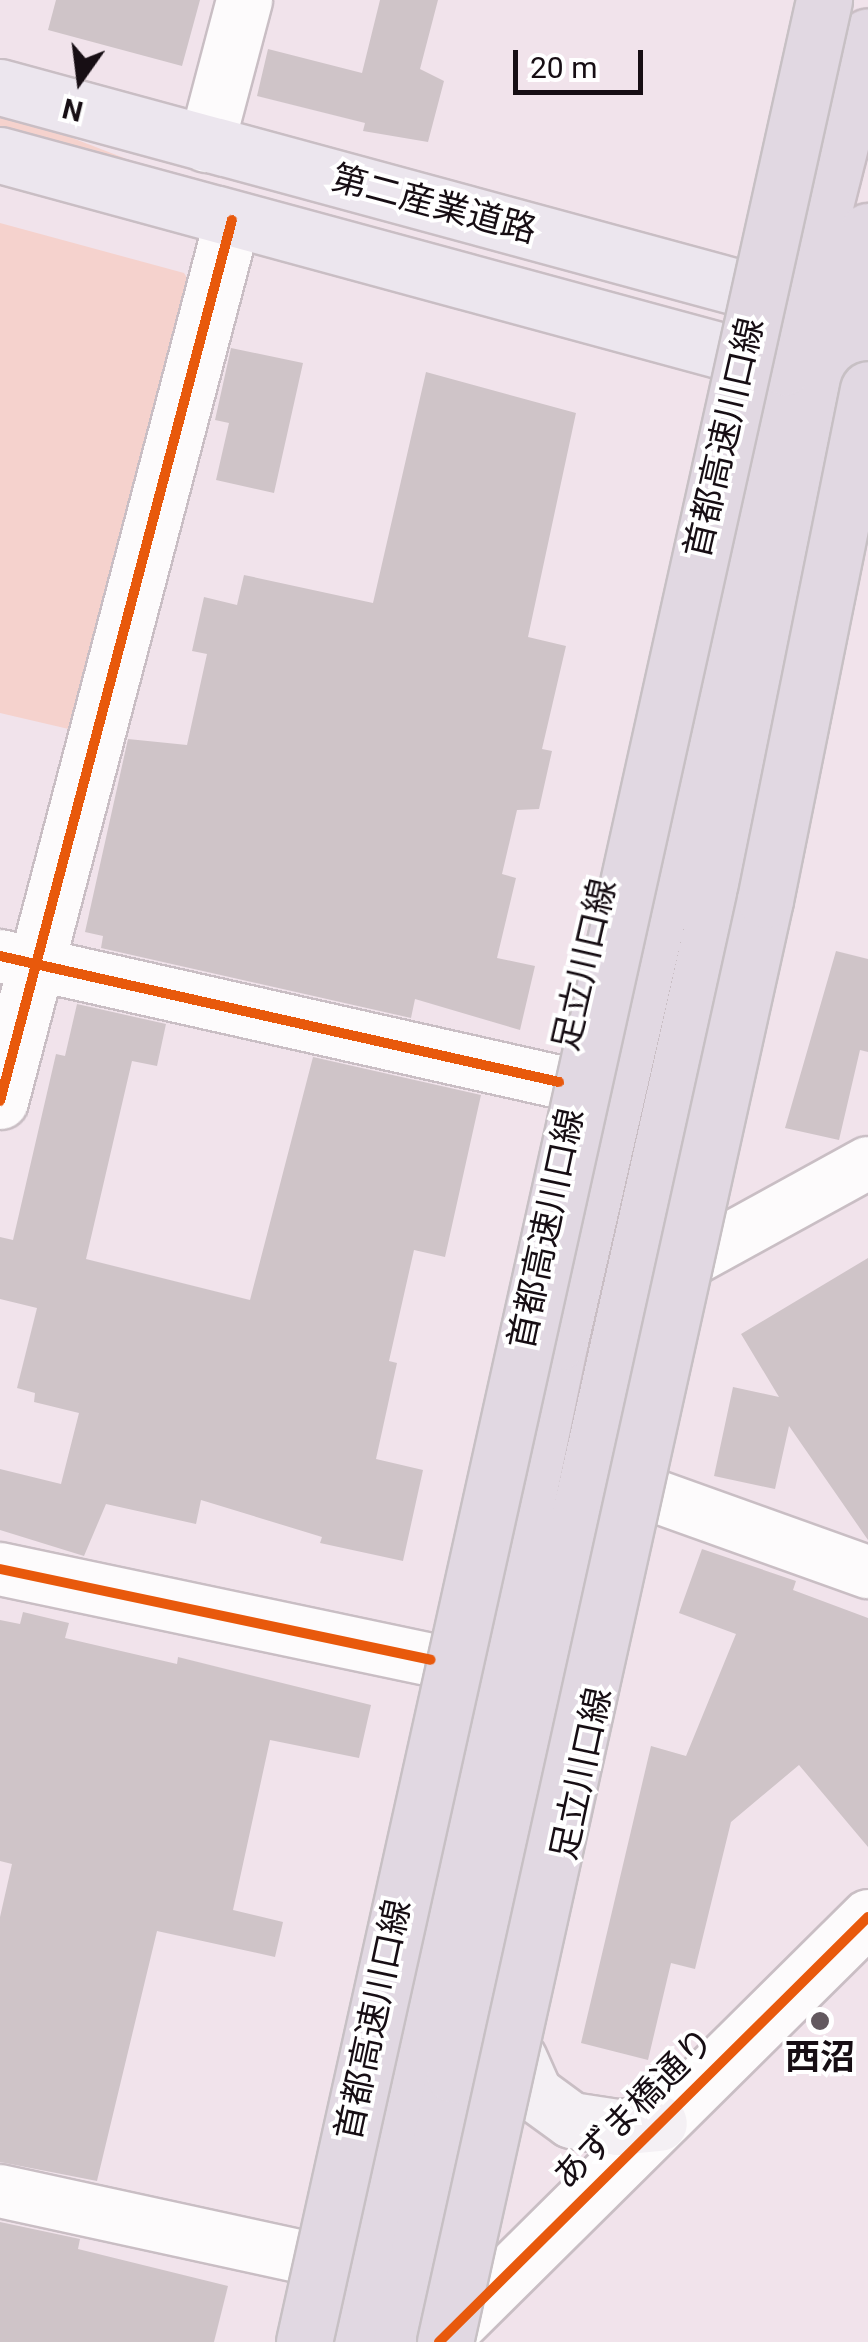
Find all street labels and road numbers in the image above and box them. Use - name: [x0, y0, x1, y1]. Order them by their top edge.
- street label: 第二産業道路: [327, 158, 541, 252]
- street label: 首都高速川口線: [677, 314, 773, 562]
- street label: 足立川口線: [545, 875, 625, 1055]
- street label: 首都高速川口線: [501, 1105, 593, 1353]
- street label: 足立川口線: [543, 1684, 621, 1864]
- street label: 首都高速川口線: [328, 1896, 420, 2144]
- street label: あずま橋通り: [545, 2020, 723, 2198]

